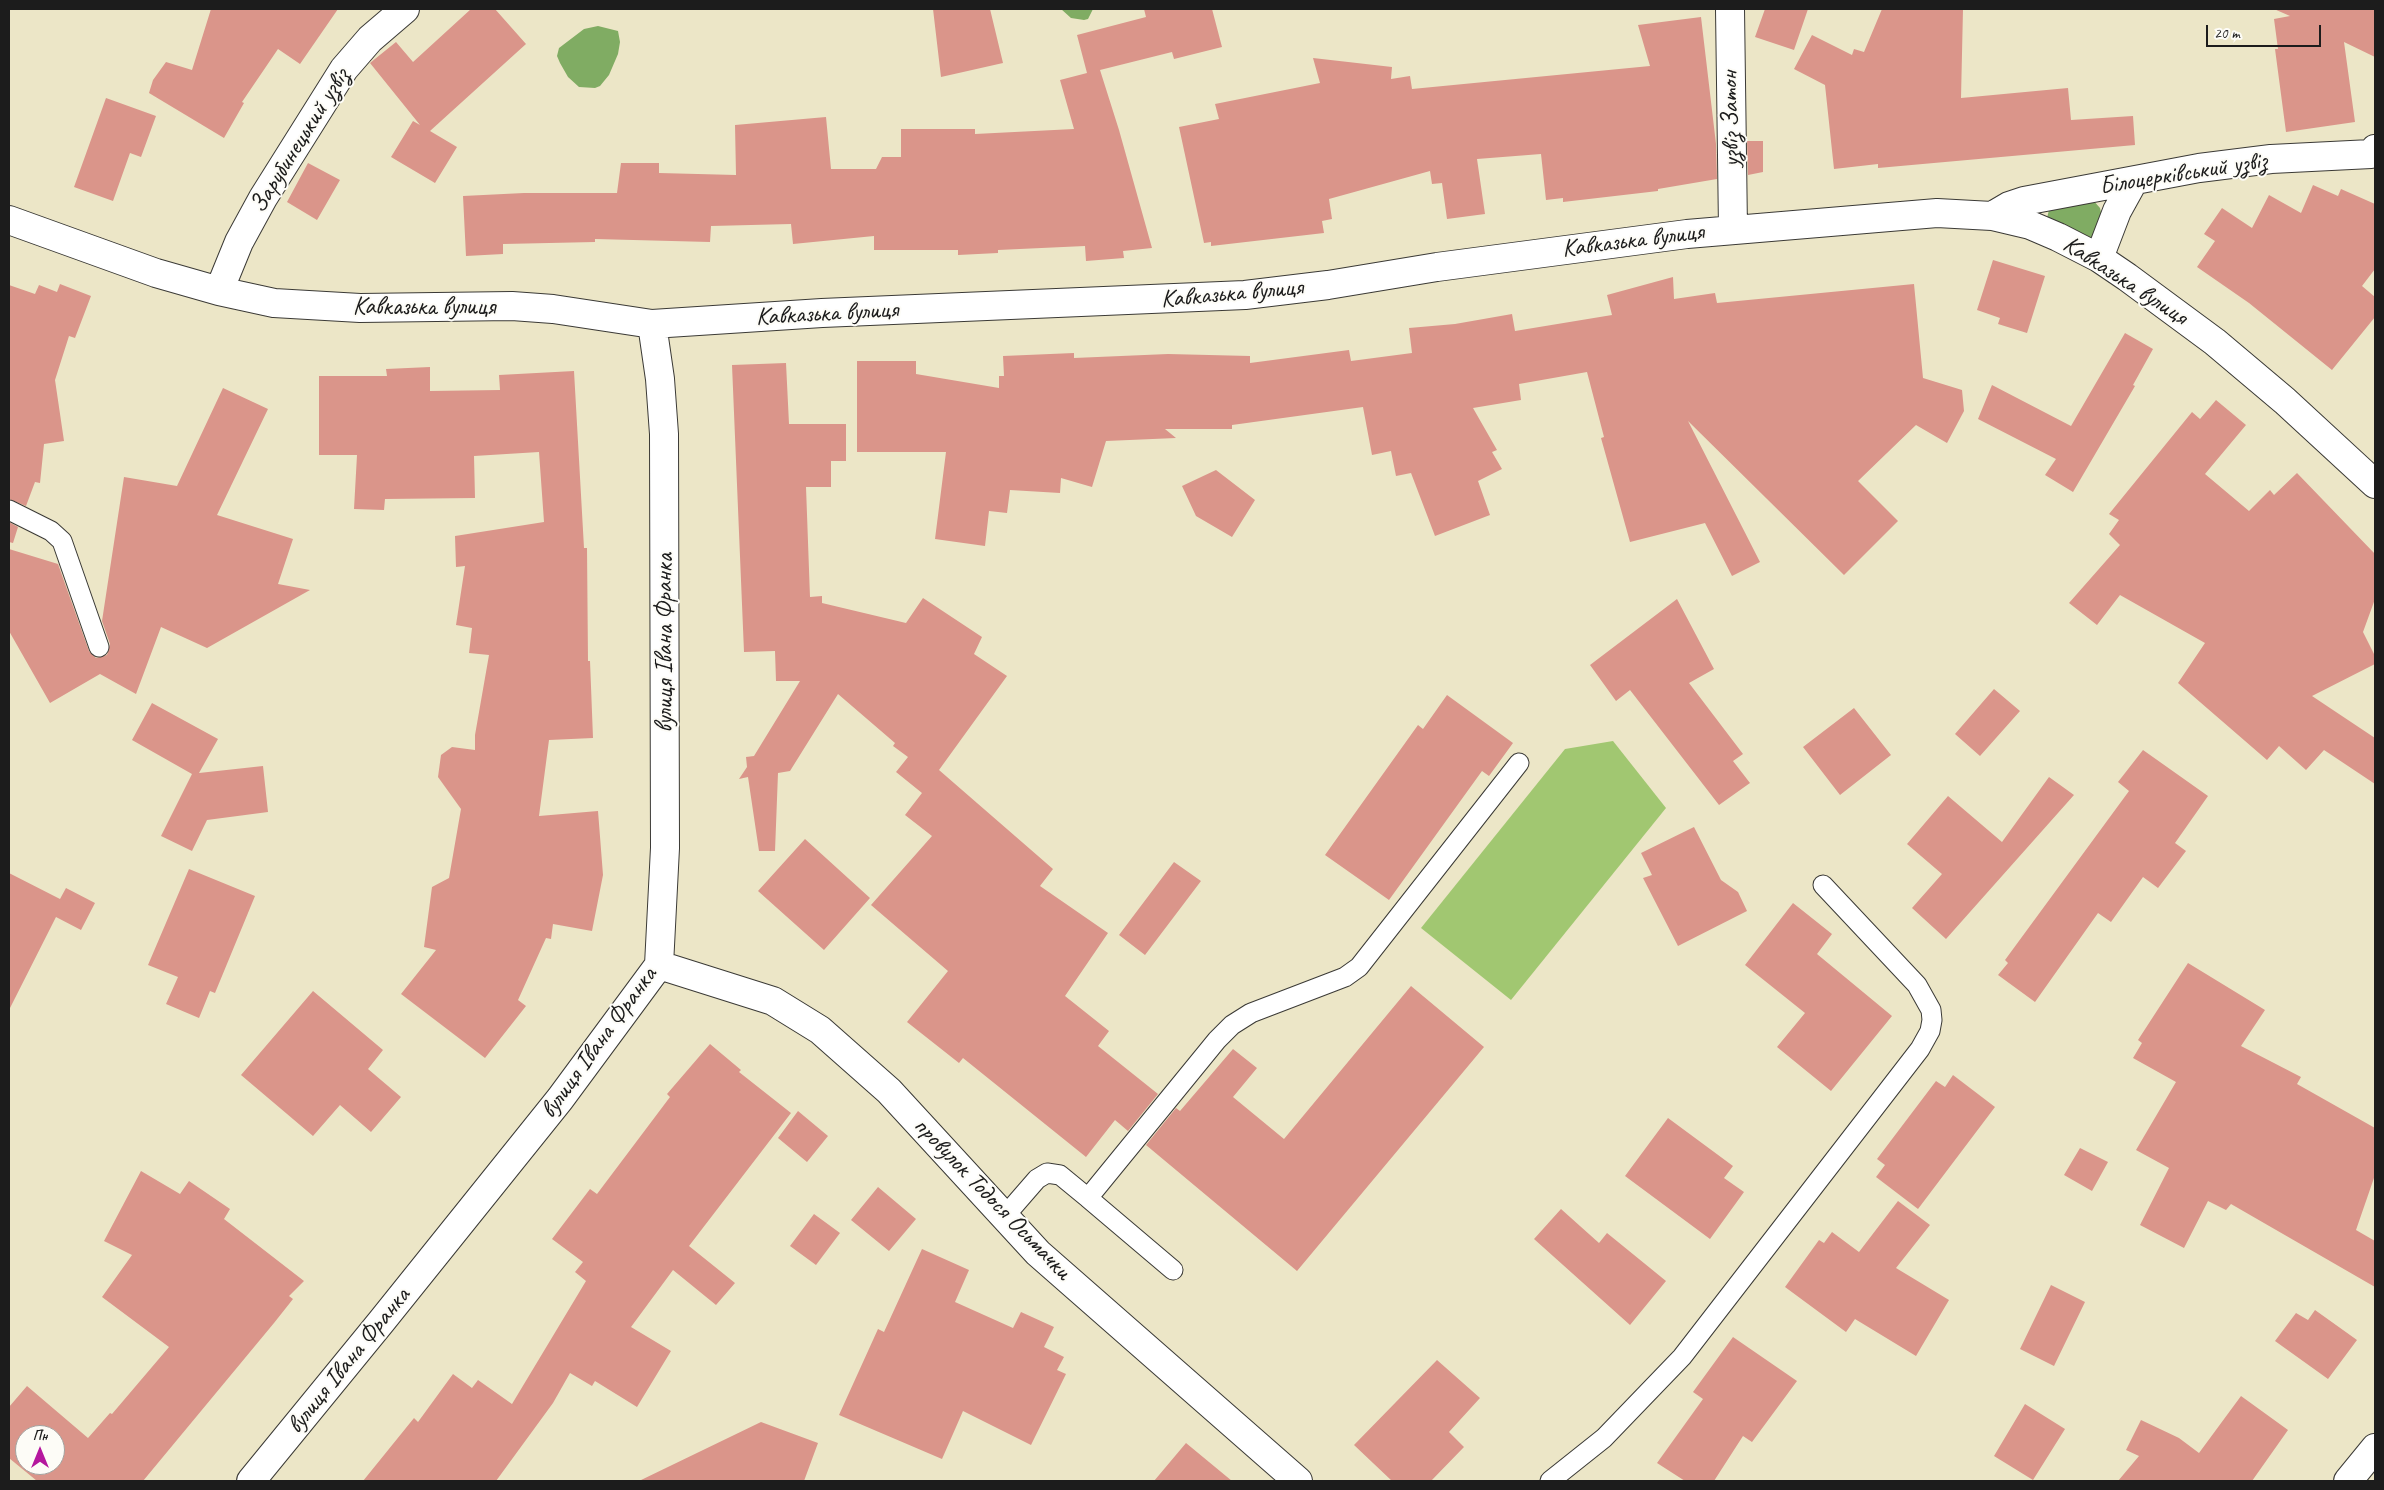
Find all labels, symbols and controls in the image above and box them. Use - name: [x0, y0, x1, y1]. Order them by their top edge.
- scale bar: [2209, 15, 2324, 47]
- text: 20 m: [2214, 24, 2240, 43]
- street label: Зарубинецький узвіз: [244, 63, 356, 219]
- street label: узвіз Затон: [1715, 71, 1747, 167]
- street label: Білоцерківський узвіз: [2097, 146, 2269, 202]
- street label: Кавказька вулиця: [1560, 217, 1706, 265]
- street label: Кавказька вулиця: [2057, 230, 2193, 332]
- street label: Кавказька вулиця: [1160, 273, 1304, 315]
- street label: Кавказька вулиця: [353, 292, 495, 322]
- street label: Кавказька вулиця: [755, 295, 899, 333]
- street label: вулиця Івана Франка: [650, 553, 680, 733]
- street label: вулиця Івана Франка: [534, 962, 664, 1124]
- street label: провулок Тодося Осьмачки: [907, 1111, 1077, 1287]
- street label: вулиця Івана Франка: [281, 1282, 417, 1440]
- north arrow: [15, 1425, 65, 1475]
- text: Пн: [33, 1427, 47, 1444]

